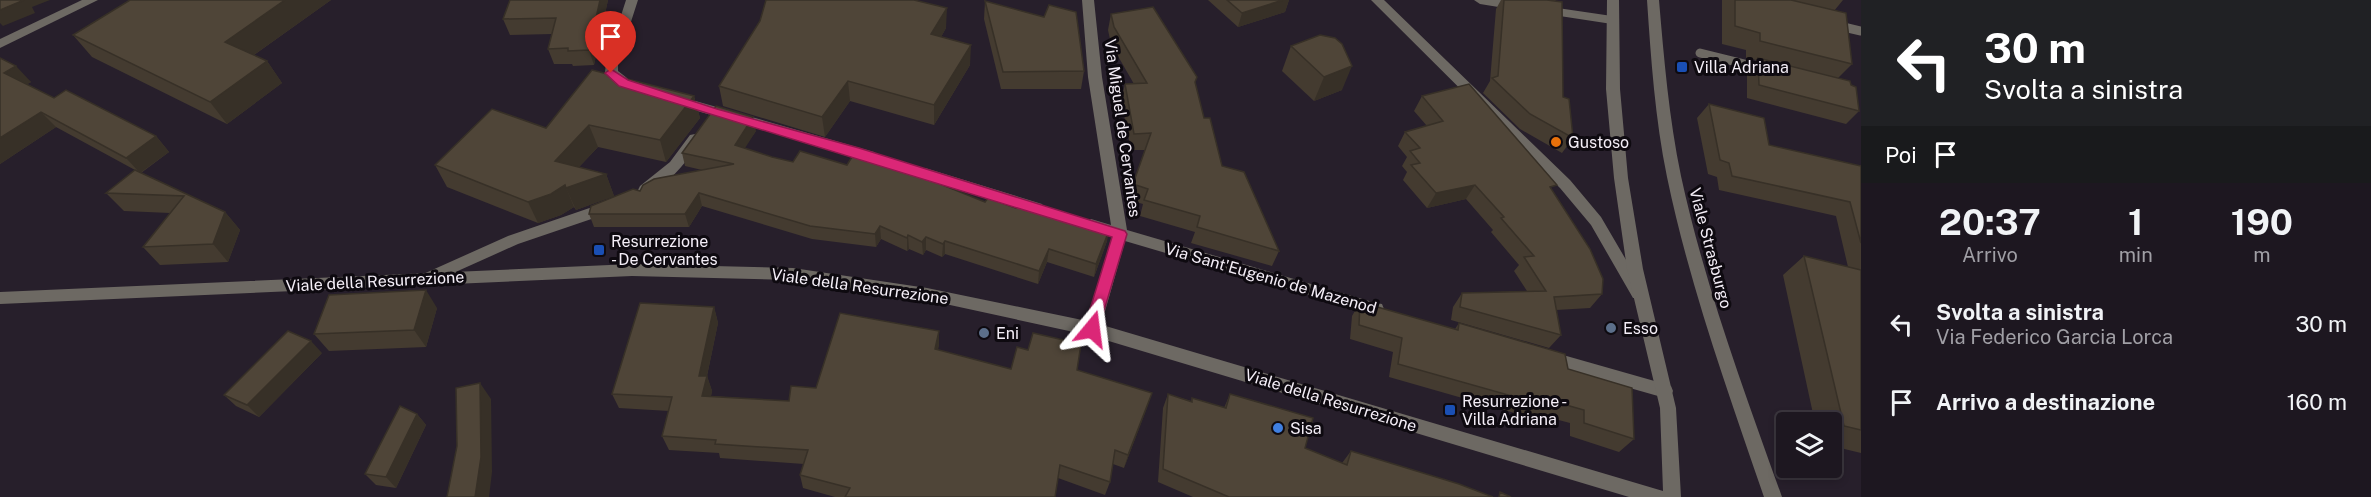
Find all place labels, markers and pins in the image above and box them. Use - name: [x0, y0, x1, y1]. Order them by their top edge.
- pin: [585, 11, 636, 73]
- place label: Villa Adriana: [1694, 58, 1789, 77]
- marker: Villa Adriana: [1675, 60, 1689, 74]
- place label: Gustoso: [1568, 133, 1629, 152]
- marker: Gustoso: [1549, 135, 1563, 149]
- place label: Resurrezione - De Cervantes: [611, 232, 718, 269]
- marker: Resurrezione - De Cervantes: [592, 243, 606, 257]
- place label: Esso: [1623, 319, 1658, 338]
- marker: Esso: [1604, 321, 1618, 335]
- place label: Eni: [996, 324, 1019, 343]
- marker: Eni: [977, 326, 991, 340]
- place label: Resurrezione - Villa Adriana: [1462, 392, 1567, 429]
- marker: Resurrezione - Villa Adriana: [1443, 403, 1457, 417]
- place label: Sisa: [1290, 419, 1322, 438]
- marker: Sisa: [1271, 421, 1285, 435]

